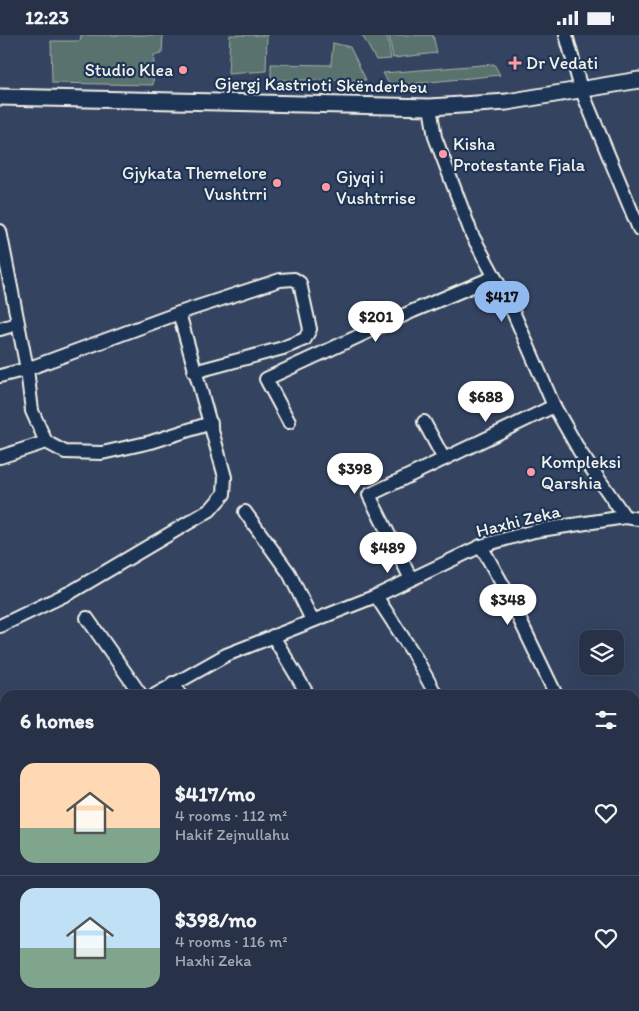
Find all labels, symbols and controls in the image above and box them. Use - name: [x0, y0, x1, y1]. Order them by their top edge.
- text: 12:23: [25, 6, 69, 29]
- place label: Dr Vedati: [526, 52, 598, 74]
- marker: Dr Vedati: [508, 56, 522, 70]
- place label: Studio Klea: [85, 59, 173, 81]
- marker: Studio Klea: [177, 64, 189, 76]
- street label: Gjergj Kastrioti Skënderbeu: [214, 72, 428, 98]
- place label: Kisha Protestante Fjala: [453, 133, 586, 176]
- marker: Kisha Protestante Fjala: [437, 148, 449, 160]
- place label: Gjykata Themelore Vushtrri: [122, 162, 267, 205]
- place label: Gjyqi i Vushtrrise: [336, 166, 416, 209]
- marker: Gjykata Themelore Vushtrri: [271, 177, 283, 189]
- marker: Gjyqi i Vushtrrise: [320, 181, 332, 193]
- pin: $417: [472, 281, 532, 323]
- text: $417: [485, 287, 519, 306]
- pin: $201: [346, 301, 406, 343]
- text: $201: [359, 307, 393, 326]
- pin: $688: [456, 381, 516, 423]
- text: $688: [469, 387, 503, 406]
- place label: Kompleksi Qarshia: [541, 451, 621, 494]
- pin: $398: [325, 453, 385, 495]
- text: $398: [338, 459, 372, 478]
- marker: Kompleksi Qarshia: [525, 466, 537, 478]
- street label: Haxhi Zeka: [474, 500, 563, 542]
- pin: $489: [358, 531, 418, 574]
- text: $489: [371, 538, 405, 557]
- pin: $348: [478, 583, 538, 626]
- text: $348: [490, 590, 526, 609]
- map controls: [579, 630, 624, 675]
- button: layers: [579, 630, 624, 675]
- icon: filters: [592, 706, 620, 734]
- text: 6 homes: [20, 708, 94, 733]
- text: $417/mo: [175, 781, 256, 806]
- icon: home: [60, 783, 120, 843]
- icon: heart: [592, 799, 620, 827]
- text: 4 rooms · 112 m²: [175, 806, 287, 825]
- text: Hakif Zejnullahu: [175, 825, 290, 844]
- text: $398/mo: [175, 907, 257, 932]
- icon: home: [60, 908, 120, 968]
- icon: heart: [592, 924, 620, 952]
- text: 4 rooms · 116 m²: [175, 932, 287, 951]
- text: Haxhi Zeka: [175, 951, 252, 970]

